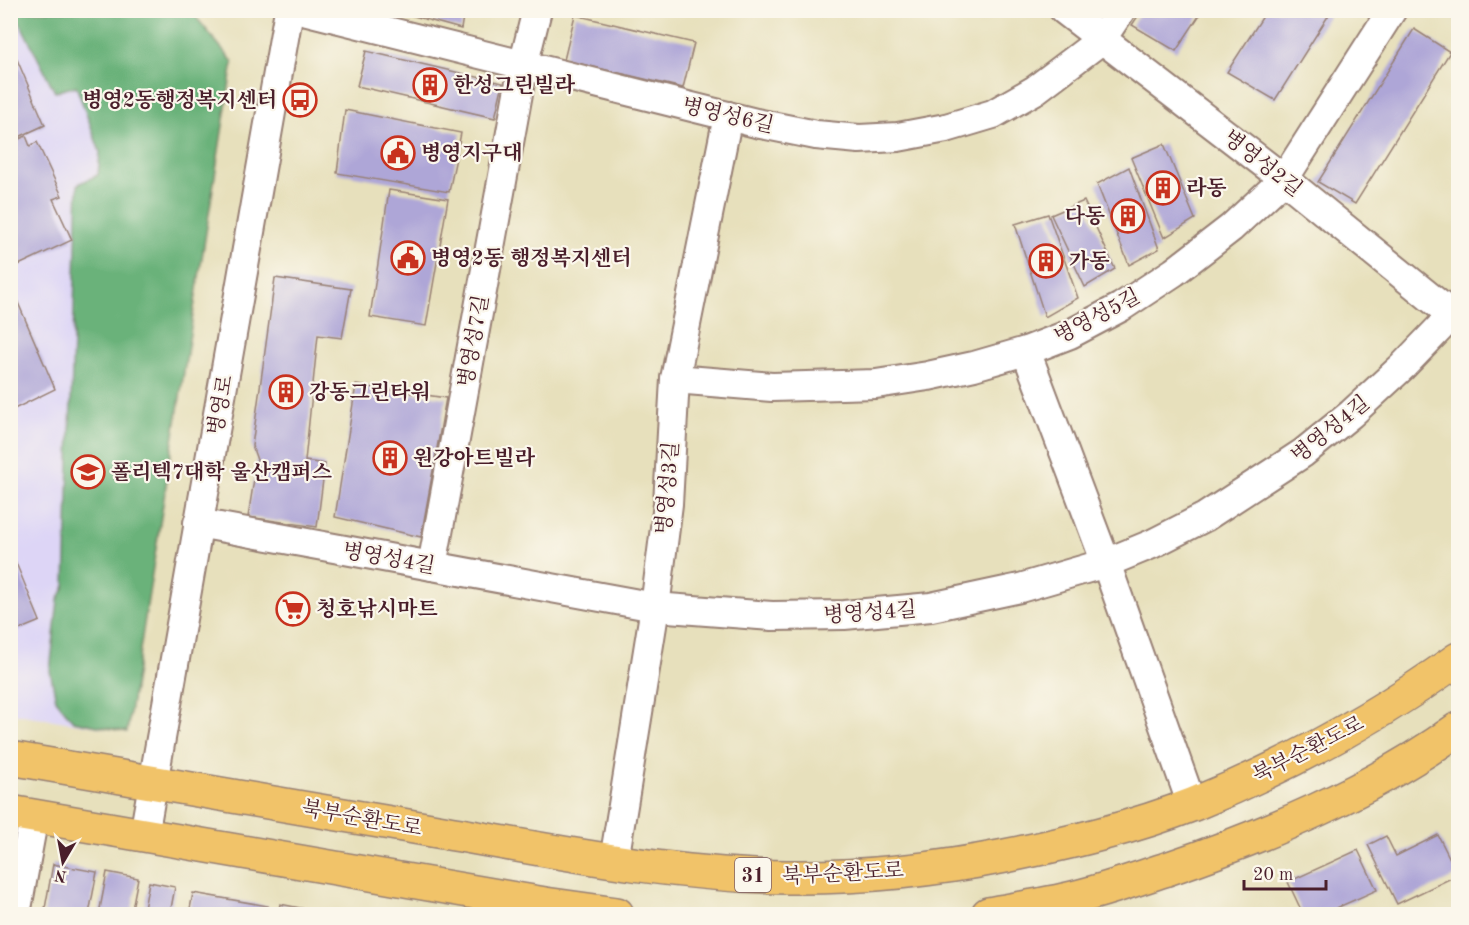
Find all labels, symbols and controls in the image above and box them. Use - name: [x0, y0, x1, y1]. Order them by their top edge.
- building icon: 한성그린빌라: [412, 67, 448, 103]
- place label: 한성그린빌라: [453, 73, 575, 97]
- bus stop icon: 병영2동행정복지센터: [282, 82, 318, 118]
- place label: 병영2동행정복지센터: [82, 88, 277, 112]
- street label: 병영성6길: [680, 94, 776, 137]
- street label: 병영성2길: [1219, 126, 1307, 201]
- public building icon: 병영지구대: [380, 135, 416, 171]
- place label: 병영지구대: [421, 141, 522, 165]
- building icon: 라동: [1145, 170, 1181, 206]
- place label: 라동: [1186, 176, 1227, 200]
- building icon: 다동: [1110, 198, 1146, 234]
- place label: 다동: [1064, 204, 1105, 228]
- public building icon: 병영2동 행정복지센터: [390, 240, 426, 276]
- building icon: 가동: [1028, 243, 1064, 279]
- place label: 병영2동 행정복지센터: [431, 246, 632, 270]
- place label: 가동: [1069, 249, 1110, 273]
- street label: 병영성5길: [1051, 284, 1144, 349]
- street label: 병영성7길: [454, 293, 493, 389]
- street label: 병영로: [204, 373, 237, 437]
- building icon: 강동그린타워: [268, 374, 304, 410]
- place label: 강동그린타워: [309, 380, 431, 404]
- street label: 병영성4길: [1287, 391, 1374, 468]
- building icon: 원강아트빌라: [372, 440, 408, 476]
- street label: 병영성3길: [652, 441, 683, 536]
- place label: 원강아트빌라: [413, 446, 535, 470]
- school or university icon: 폴리텍7대학 울산캠퍼스: [70, 454, 106, 490]
- place label: 폴리텍7대학 울산캠퍼스: [111, 460, 332, 484]
- street label: 병영성4길: [341, 539, 437, 578]
- supermarket icon: 청호낚시마트: [275, 591, 311, 627]
- place label: 청호낚시마트: [316, 597, 438, 621]
- street label: 병영성4길: [823, 598, 917, 627]
- street label: 북부순환도로: [1248, 711, 1368, 787]
- street label: 북부순환도로: [300, 796, 424, 840]
- north arrow: [33, 832, 93, 892]
- scale bar: [1244, 853, 1326, 891]
- road number: 31: [735, 858, 771, 892]
- street label: 북부순환도로: [782, 858, 904, 888]
- text: N: [53, 866, 68, 884]
- text: 20 m: [1253, 866, 1293, 884]

